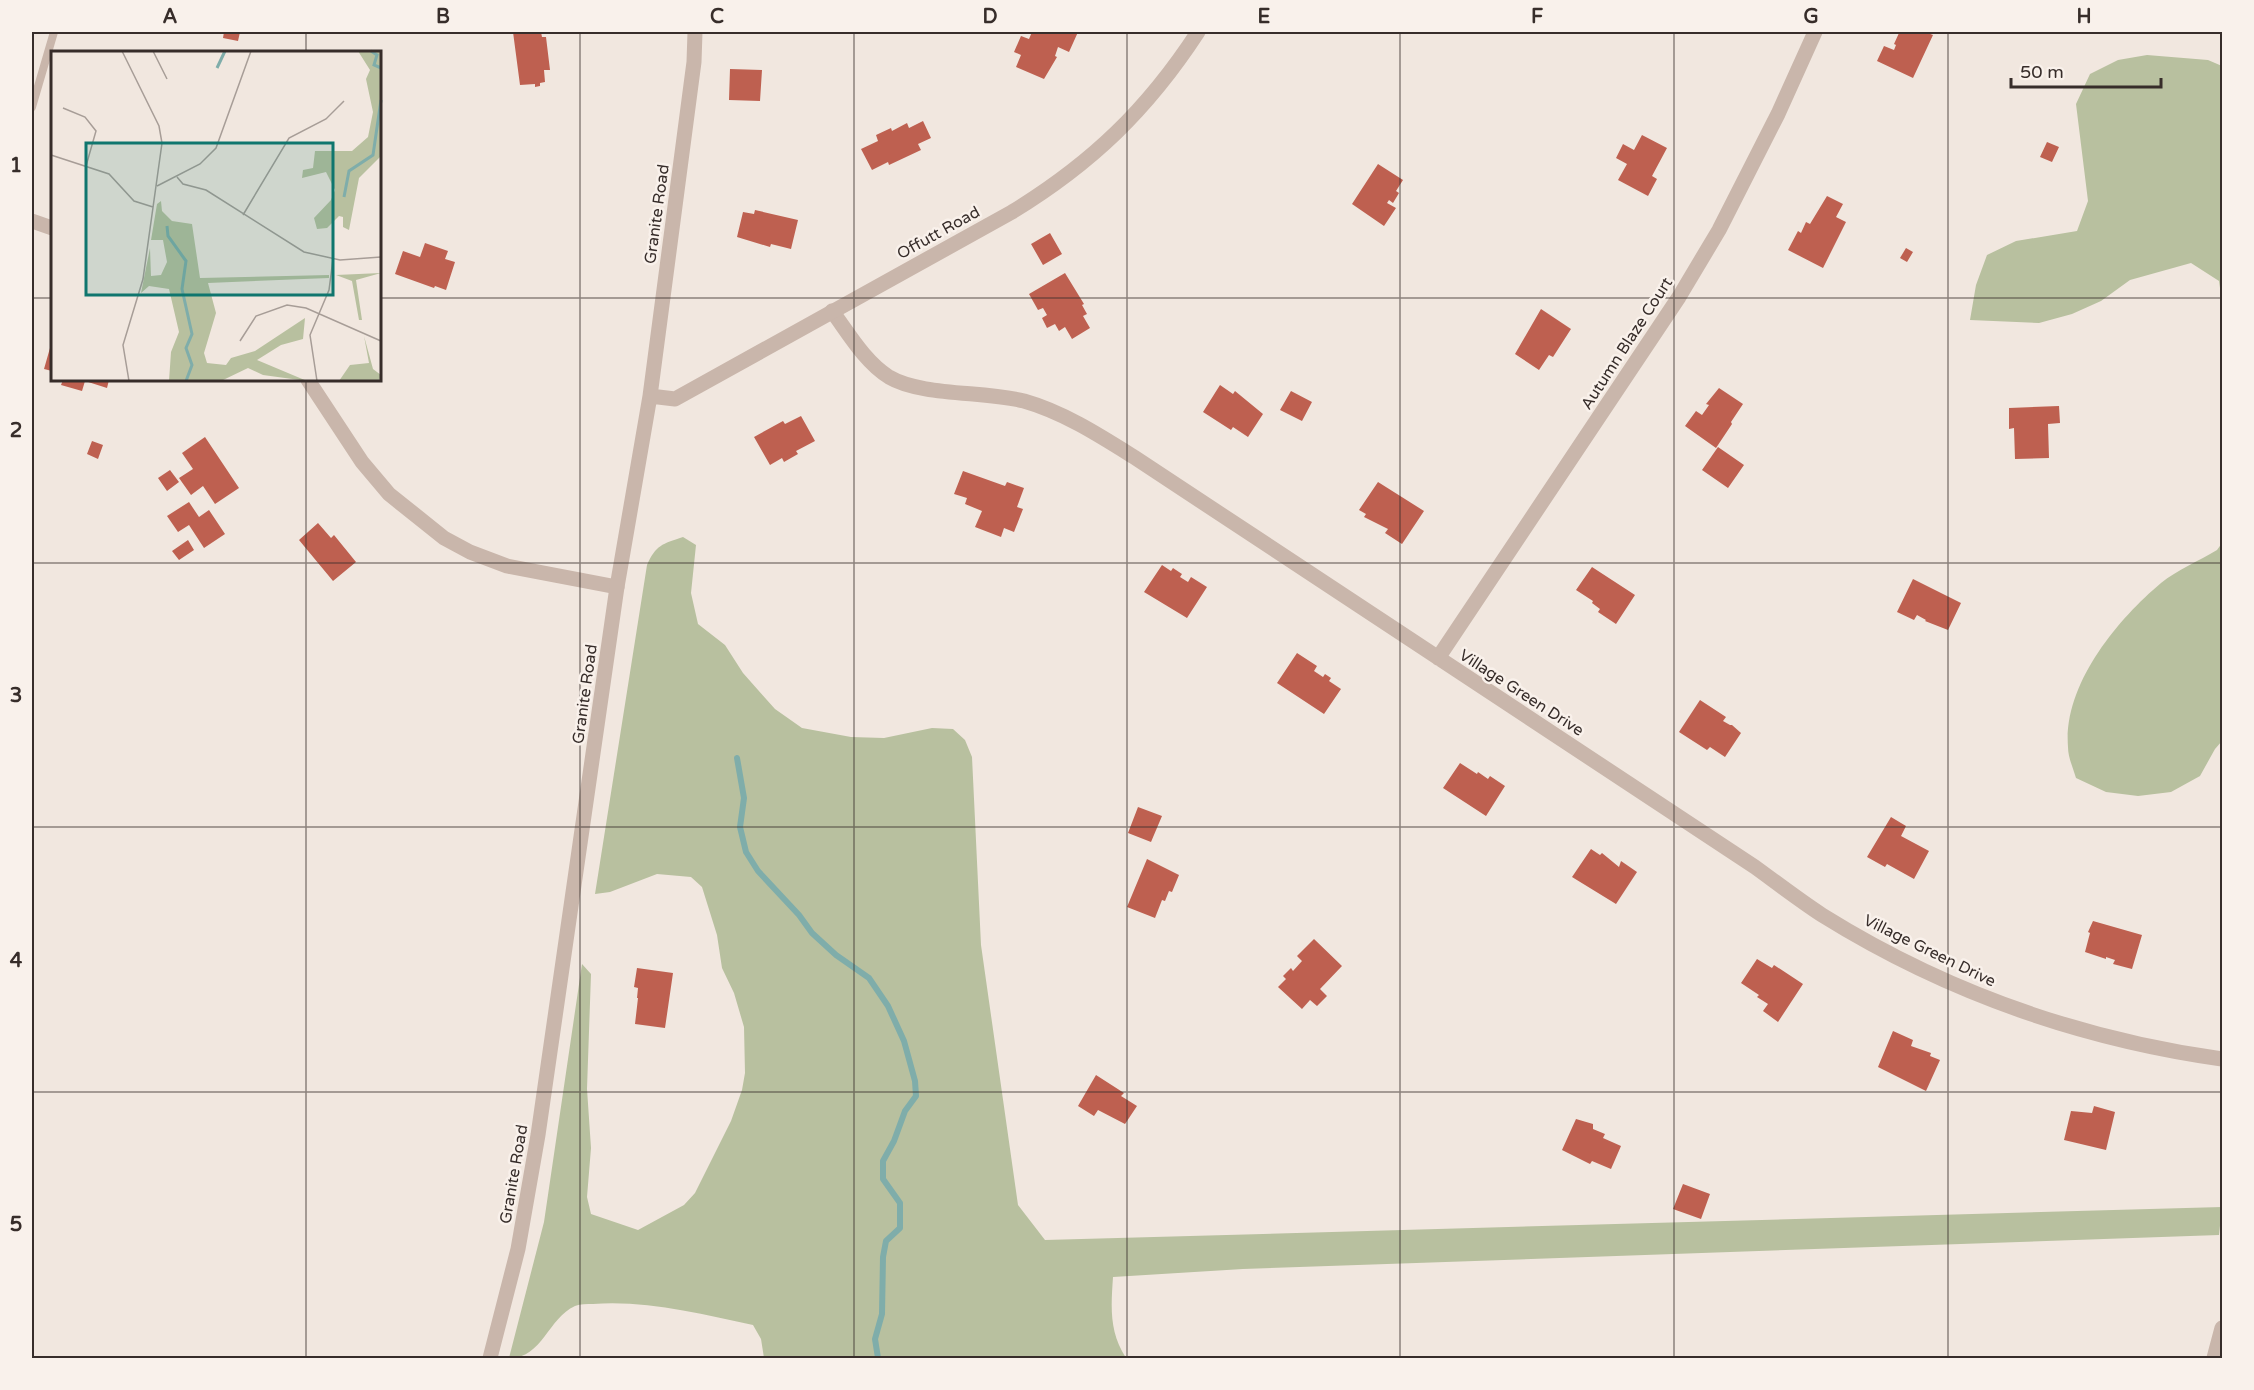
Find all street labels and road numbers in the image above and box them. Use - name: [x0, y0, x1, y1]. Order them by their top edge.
- street label: Granite Road: [640, 163, 674, 265]
- street label: Offutt Road: [894, 202, 983, 264]
- street label: Autumn Blaze Court: [1577, 274, 1677, 413]
- street label: Granite Road: [568, 643, 602, 745]
- street label: Village Green Drive: [1455, 645, 1588, 741]
- street label: Village Green Drive: [1860, 910, 1999, 992]
- street label: Granite Road: [495, 1123, 533, 1225]

